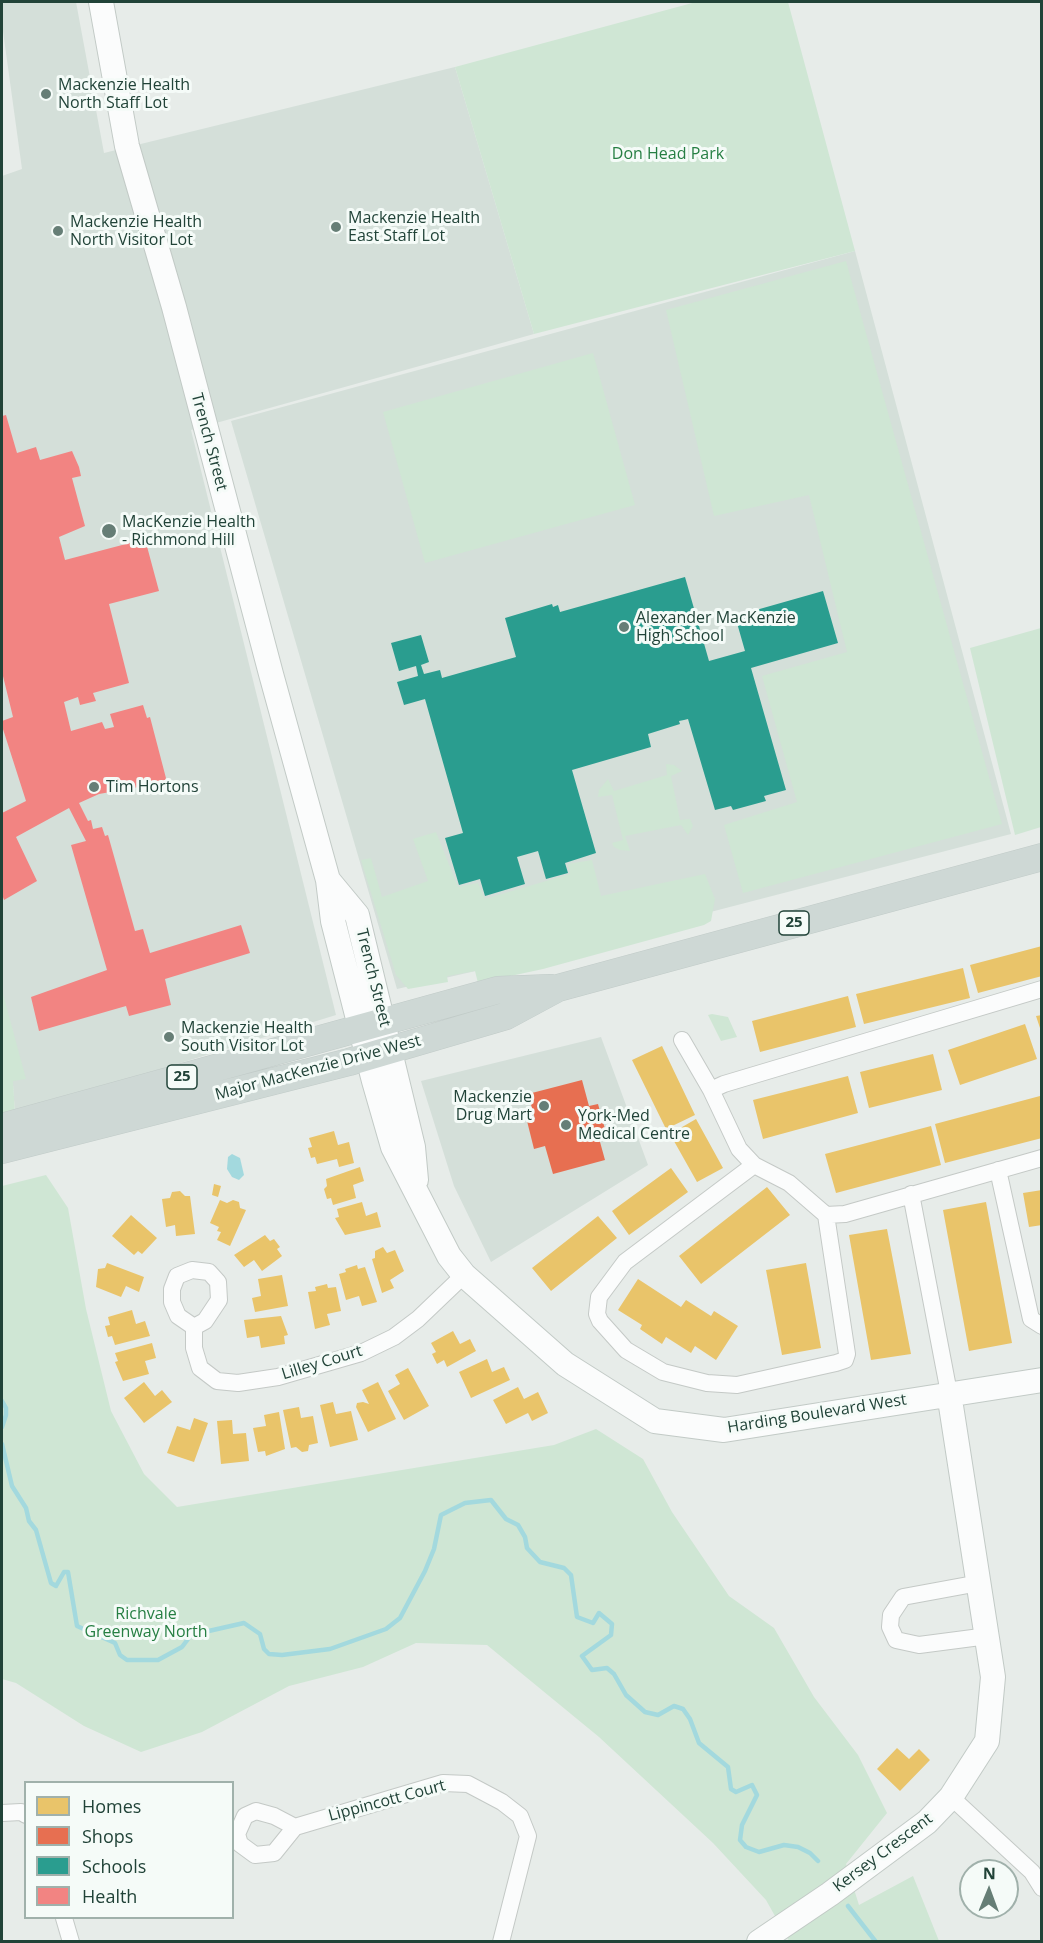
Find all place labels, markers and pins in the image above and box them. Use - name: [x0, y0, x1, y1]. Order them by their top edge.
- place label: Mackenzie Health North Staff Lot: [58, 75, 190, 113]
- marker: Mackenzie Health North Staff Lot: [39, 87, 53, 101]
- place label: Mackenzie Health East Staff Lot: [348, 208, 480, 246]
- place label: Mackenzie Health North Visitor Lot: [70, 212, 202, 250]
- marker: Mackenzie Health East Staff Lot: [329, 220, 343, 234]
- marker: Mackenzie Health North Visitor Lot: [51, 224, 65, 238]
- place label: MacKenzie Health - Richmond Hill: [122, 512, 255, 550]
- marker: MacKenzie Health - Richmond Hill: [100, 522, 118, 540]
- place label: Alexander MacKenzie High School: [636, 608, 796, 646]
- marker: Alexander MacKenzie High School: [617, 620, 631, 634]
- place label: Tim Hortons: [106, 777, 199, 797]
- marker: Tim Hortons: [87, 780, 101, 794]
- place label: Mackenzie Health South Visitor Lot: [181, 1018, 313, 1056]
- marker: Mackenzie Health South Visitor Lot: [162, 1030, 176, 1044]
- place label: Mackenzie Drug Mart: [453, 1087, 532, 1125]
- marker: Mackenzie Drug Mart: [537, 1099, 551, 1113]
- place label: York-Med Medical Centre: [578, 1106, 690, 1144]
- marker: York-Med Medical Centre: [559, 1118, 573, 1132]

